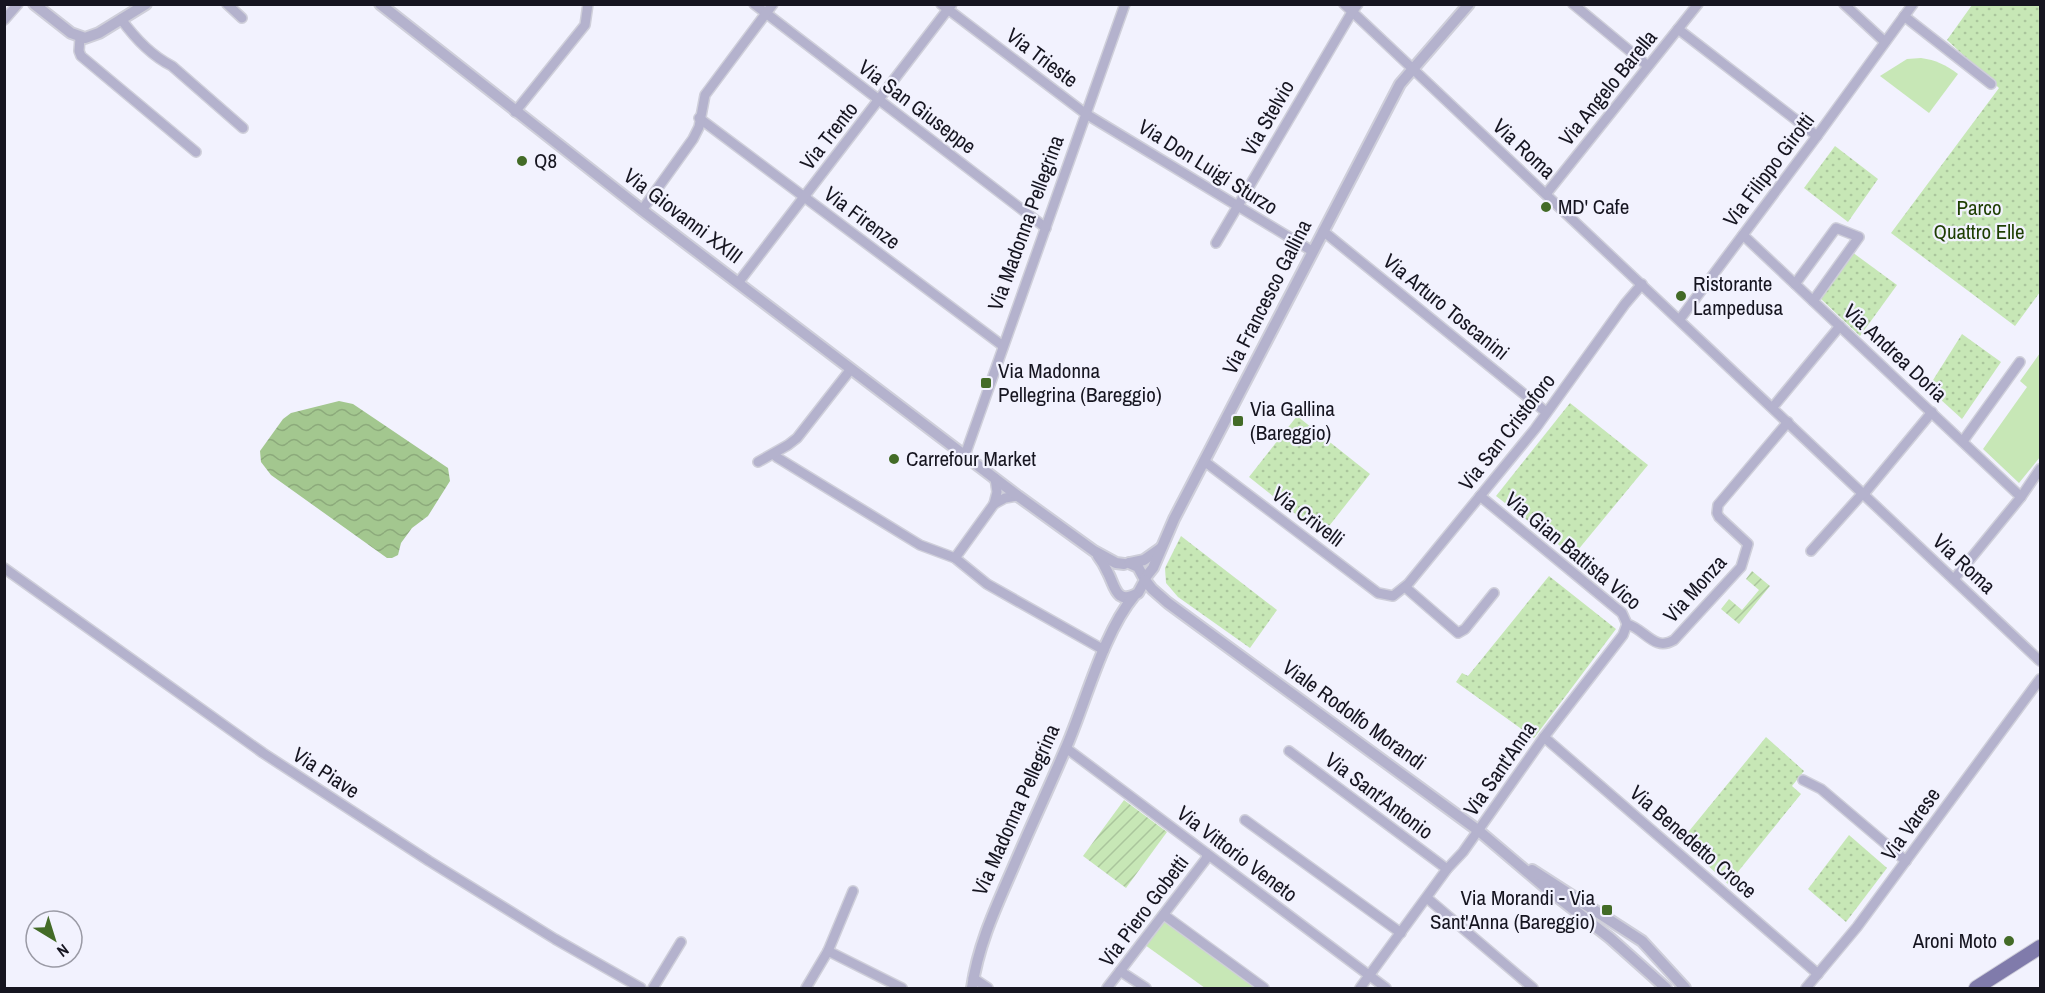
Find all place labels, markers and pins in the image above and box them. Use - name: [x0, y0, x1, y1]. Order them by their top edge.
- place label: Q8: [534, 146, 557, 175]
- marker: Q8: [515, 154, 529, 168]
- place label: MD' Cafe: [1558, 192, 1629, 221]
- marker: MD' Cafe: [1539, 200, 1553, 214]
- place label: Ristorante Lampedusa: [1693, 269, 1783, 322]
- marker: Ristorante Lampedusa: [1674, 289, 1688, 303]
- place label: Via Madonna Pellegrina (Bareggio): [998, 356, 1162, 409]
- marker: Via Madonna Pellegrina (Bareggio): [979, 376, 993, 390]
- place label: Via Gallina (Bareggio): [1250, 394, 1335, 447]
- marker: Via Gallina (Bareggio): [1231, 414, 1245, 428]
- place label: Carrefour Market: [906, 444, 1036, 473]
- marker: Carrefour Market: [887, 452, 901, 466]
- place label: Via Morandi - Via Sant'Anna (Bareggio): [1430, 883, 1595, 936]
- marker: Via Morandi - Via Sant'Anna (Bareggio): [1600, 903, 1614, 917]
- place label: Aroni Moto: [1912, 926, 1997, 955]
- marker: Aroni Moto: [2002, 934, 2016, 948]

